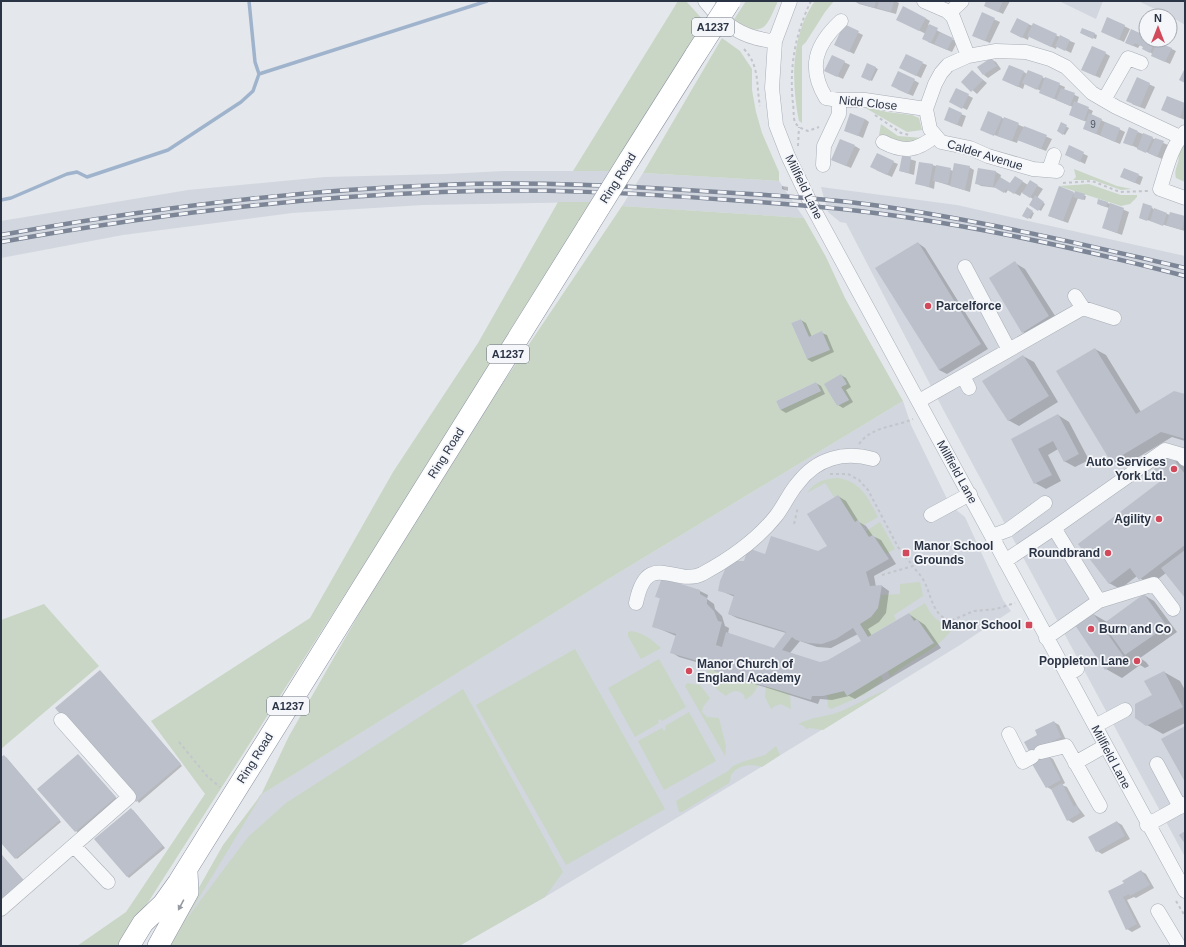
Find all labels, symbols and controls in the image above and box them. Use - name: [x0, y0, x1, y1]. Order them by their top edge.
- north arrow: [1138, 8, 1178, 48]
- text: N: [1154, 12, 1162, 24]
- road number: A1237: [692, 18, 734, 36]
- street label: Nidd Close: [838, 93, 898, 113]
- house number: 9: [1090, 119, 1096, 130]
- street label: Calder Avenue: [945, 137, 1025, 173]
- street label: Ring Road: [597, 150, 639, 206]
- street label: Millfield Lane: [782, 152, 826, 222]
- place label: Parcelforce: [936, 299, 1002, 313]
- marker: Parcelforce: [923, 301, 933, 311]
- road number: A1237: [487, 345, 529, 363]
- street label: Ring Road: [425, 425, 467, 481]
- street label: Millfield Lane: [934, 438, 980, 506]
- place label: Auto Services York Ltd.: [1086, 455, 1166, 483]
- marker: Auto Services York Ltd.: [1169, 464, 1179, 474]
- place label: Agility: [1114, 512, 1151, 526]
- marker: Agility: [1154, 514, 1164, 524]
- place label: Manor School Grounds: [914, 539, 993, 567]
- place label: Roundbrand: [1029, 546, 1100, 560]
- marker: Manor School Grounds: [901, 548, 911, 558]
- marker: Roundbrand: [1103, 548, 1113, 558]
- place label: Manor School: [942, 618, 1021, 632]
- marker: Manor School: [1024, 620, 1034, 630]
- place label: Burn and Co: [1099, 622, 1171, 636]
- marker: Burn and Co: [1086, 624, 1096, 634]
- place label: Poppleton Lane: [1039, 654, 1129, 668]
- marker: Poppleton Lane: [1132, 656, 1142, 666]
- place label: Manor Church of England Academy: [697, 657, 801, 685]
- marker: Manor Church of England Academy: [684, 666, 694, 676]
- road number: A1237: [267, 697, 309, 715]
- street label: Millfield Lane: [1088, 723, 1134, 791]
- street label: Ring Road: [234, 730, 276, 786]
- one-way arrow: [178, 899, 184, 911]

